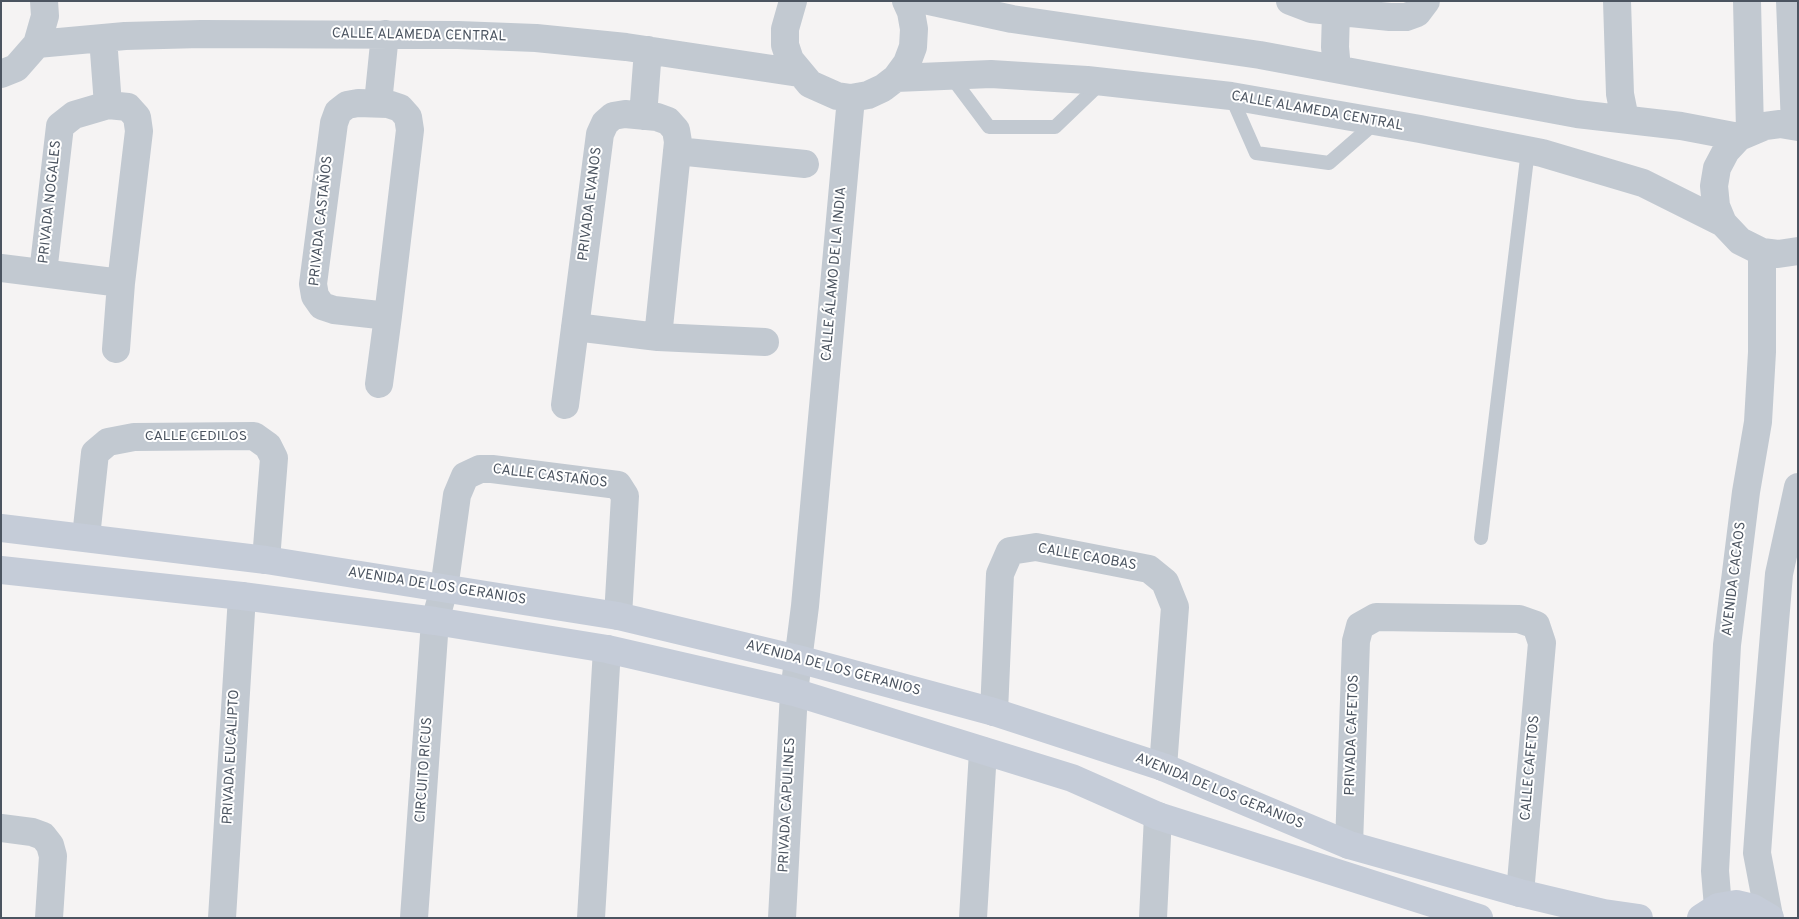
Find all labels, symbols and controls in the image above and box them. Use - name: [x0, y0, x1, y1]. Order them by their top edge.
- street label: CALLE ALAMEDA CENTRAL: [332, 26, 506, 46]
- street label: CALLE ALAMEDA CENTRAL: [1230, 89, 1404, 135]
- street label: PRIVADA NOGALES: [36, 139, 66, 265]
- street label: PRIVADA EVANOS: [576, 146, 606, 262]
- street label: PRIVADA CASTAÑOS: [307, 155, 337, 287]
- street label: CALLE ÁLAMO DE LA INDIA: [819, 186, 851, 362]
- street label: CALLE CEDILOS: [145, 429, 247, 445]
- street label: CALLE CASTAÑOS: [492, 462, 608, 492]
- street label: AVENIDA CACAOS: [1720, 521, 1750, 637]
- street label: CALLE CAOBAS: [1036, 541, 1138, 575]
- street label: AVENIDA DE LOS GERANIOS: [347, 565, 527, 609]
- street label: AVENIDA DE LOS GERANIOS: [744, 638, 922, 700]
- street label: PRIVADA CAFETOS: [1342, 674, 1364, 796]
- street label: PRIVADA EUCALIPTO: [220, 689, 244, 825]
- street label: CALLE CAFETOS: [1518, 715, 1544, 821]
- street label: CIRCUITO RICUS: [413, 717, 437, 823]
- street label: PRIVADA CAPULINES: [776, 737, 800, 873]
- street label: AVENIDA DE LOS GERANIOS: [1132, 750, 1306, 834]

